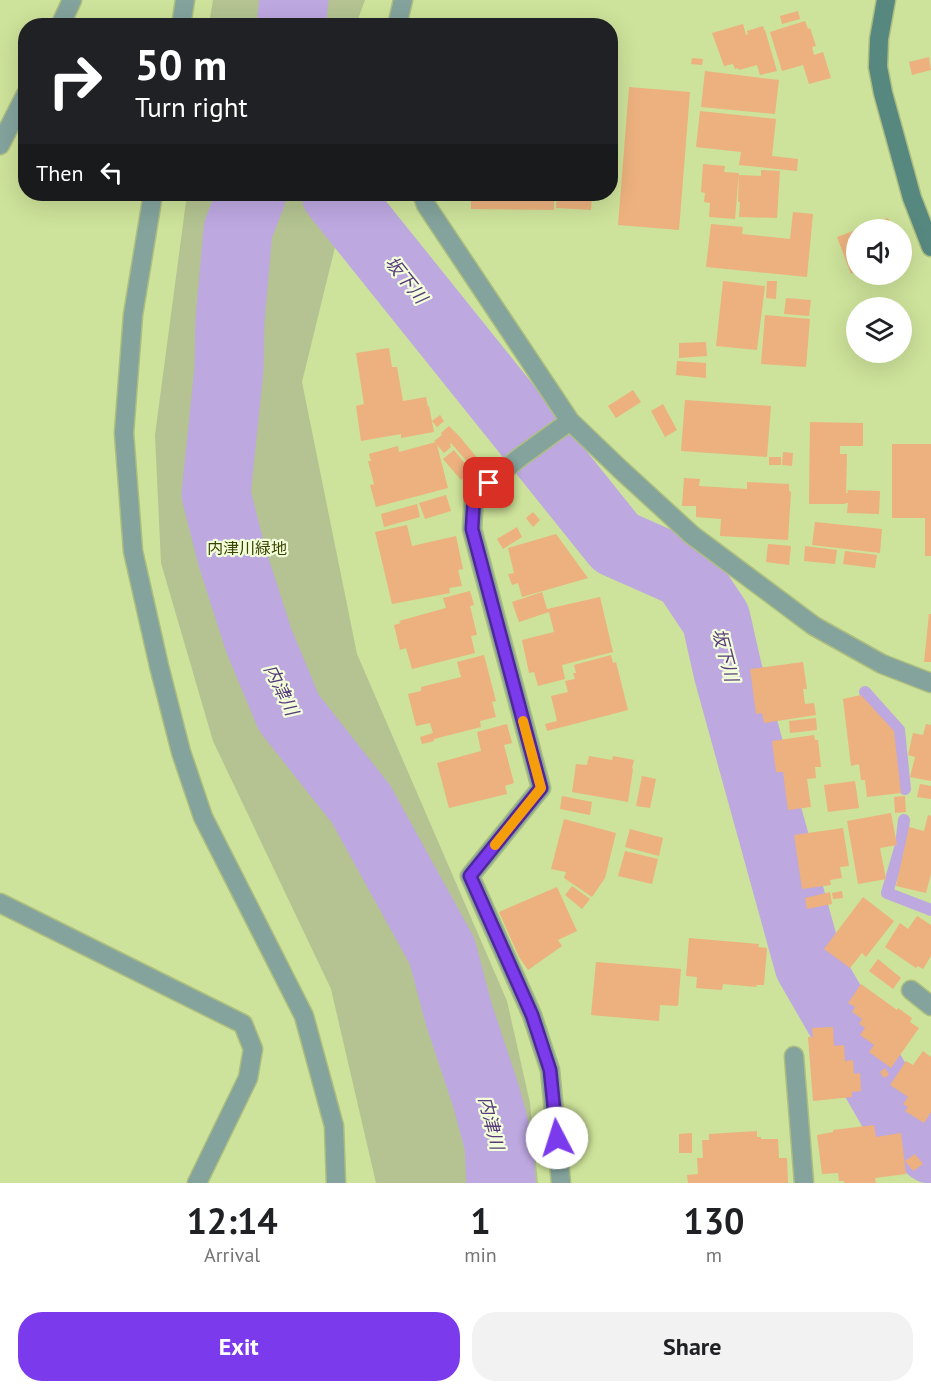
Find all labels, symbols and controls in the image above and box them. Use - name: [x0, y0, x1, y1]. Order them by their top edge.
- text: 50 m: [135, 37, 227, 92]
- icon: right: [36, 42, 114, 120]
- text: Turn right: [135, 90, 248, 124]
- icon: left: [95, 156, 128, 189]
- text: Then: [36, 159, 83, 187]
- map controls: [846, 219, 912, 363]
- button: sound: [846, 219, 912, 285]
- water label: 坂下川: [380, 251, 434, 309]
- button: layers: [846, 297, 912, 363]
- pin: [463, 457, 514, 508]
- icon: arrive: [472, 466, 505, 499]
- park label: 内津川緑地: [207, 538, 287, 558]
- water label: 坂下川: [707, 626, 744, 686]
- water label: 内津川: [259, 660, 304, 721]
- water label: 内津川: [474, 1094, 510, 1154]
- position arrow: [525, 1106, 589, 1170]
- text: 12:14: [186, 1197, 278, 1244]
- text: 1: [470, 1197, 491, 1244]
- text: 130: [683, 1197, 745, 1244]
- text: Arrival: [204, 1242, 260, 1268]
- text: min: [464, 1242, 497, 1268]
- text: m: [706, 1242, 722, 1268]
- button: Exit: [18, 1312, 460, 1381]
- button: Share: [472, 1312, 913, 1381]

